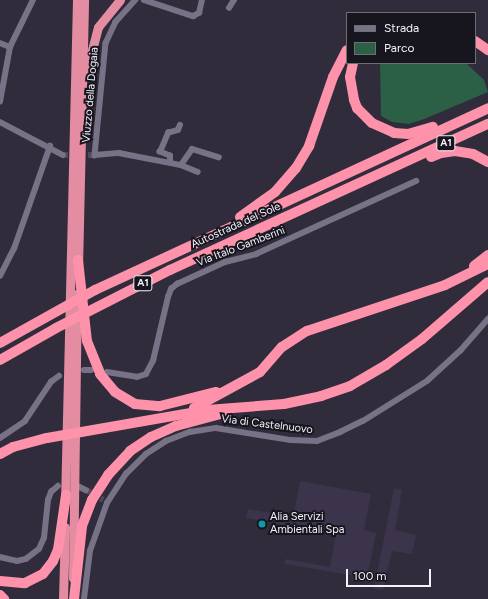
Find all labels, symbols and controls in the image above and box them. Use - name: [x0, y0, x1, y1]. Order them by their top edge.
- legend: [346, 12, 476, 64]
- text: Strada: [384, 21, 419, 35]
- text: Parco: [384, 41, 414, 55]
- street label: Viuzzo della Dogaia: [80, 47, 102, 143]
- road number: A1: [436, 135, 456, 151]
- street label: Autostrada del Sole: [189, 200, 283, 252]
- street label: Via Italo Gamberini: [195, 224, 287, 270]
- road number: A1: [133, 275, 153, 291]
- street label: Via di Castelnuovo: [221, 413, 313, 437]
- place label: Alia Servizi Ambientali Spa: [270, 511, 344, 537]
- marker: Alia Servizi Ambientali Spa: [257, 519, 267, 529]
- scale bar: [348, 561, 433, 587]
- text: 100 m: [353, 569, 387, 583]

